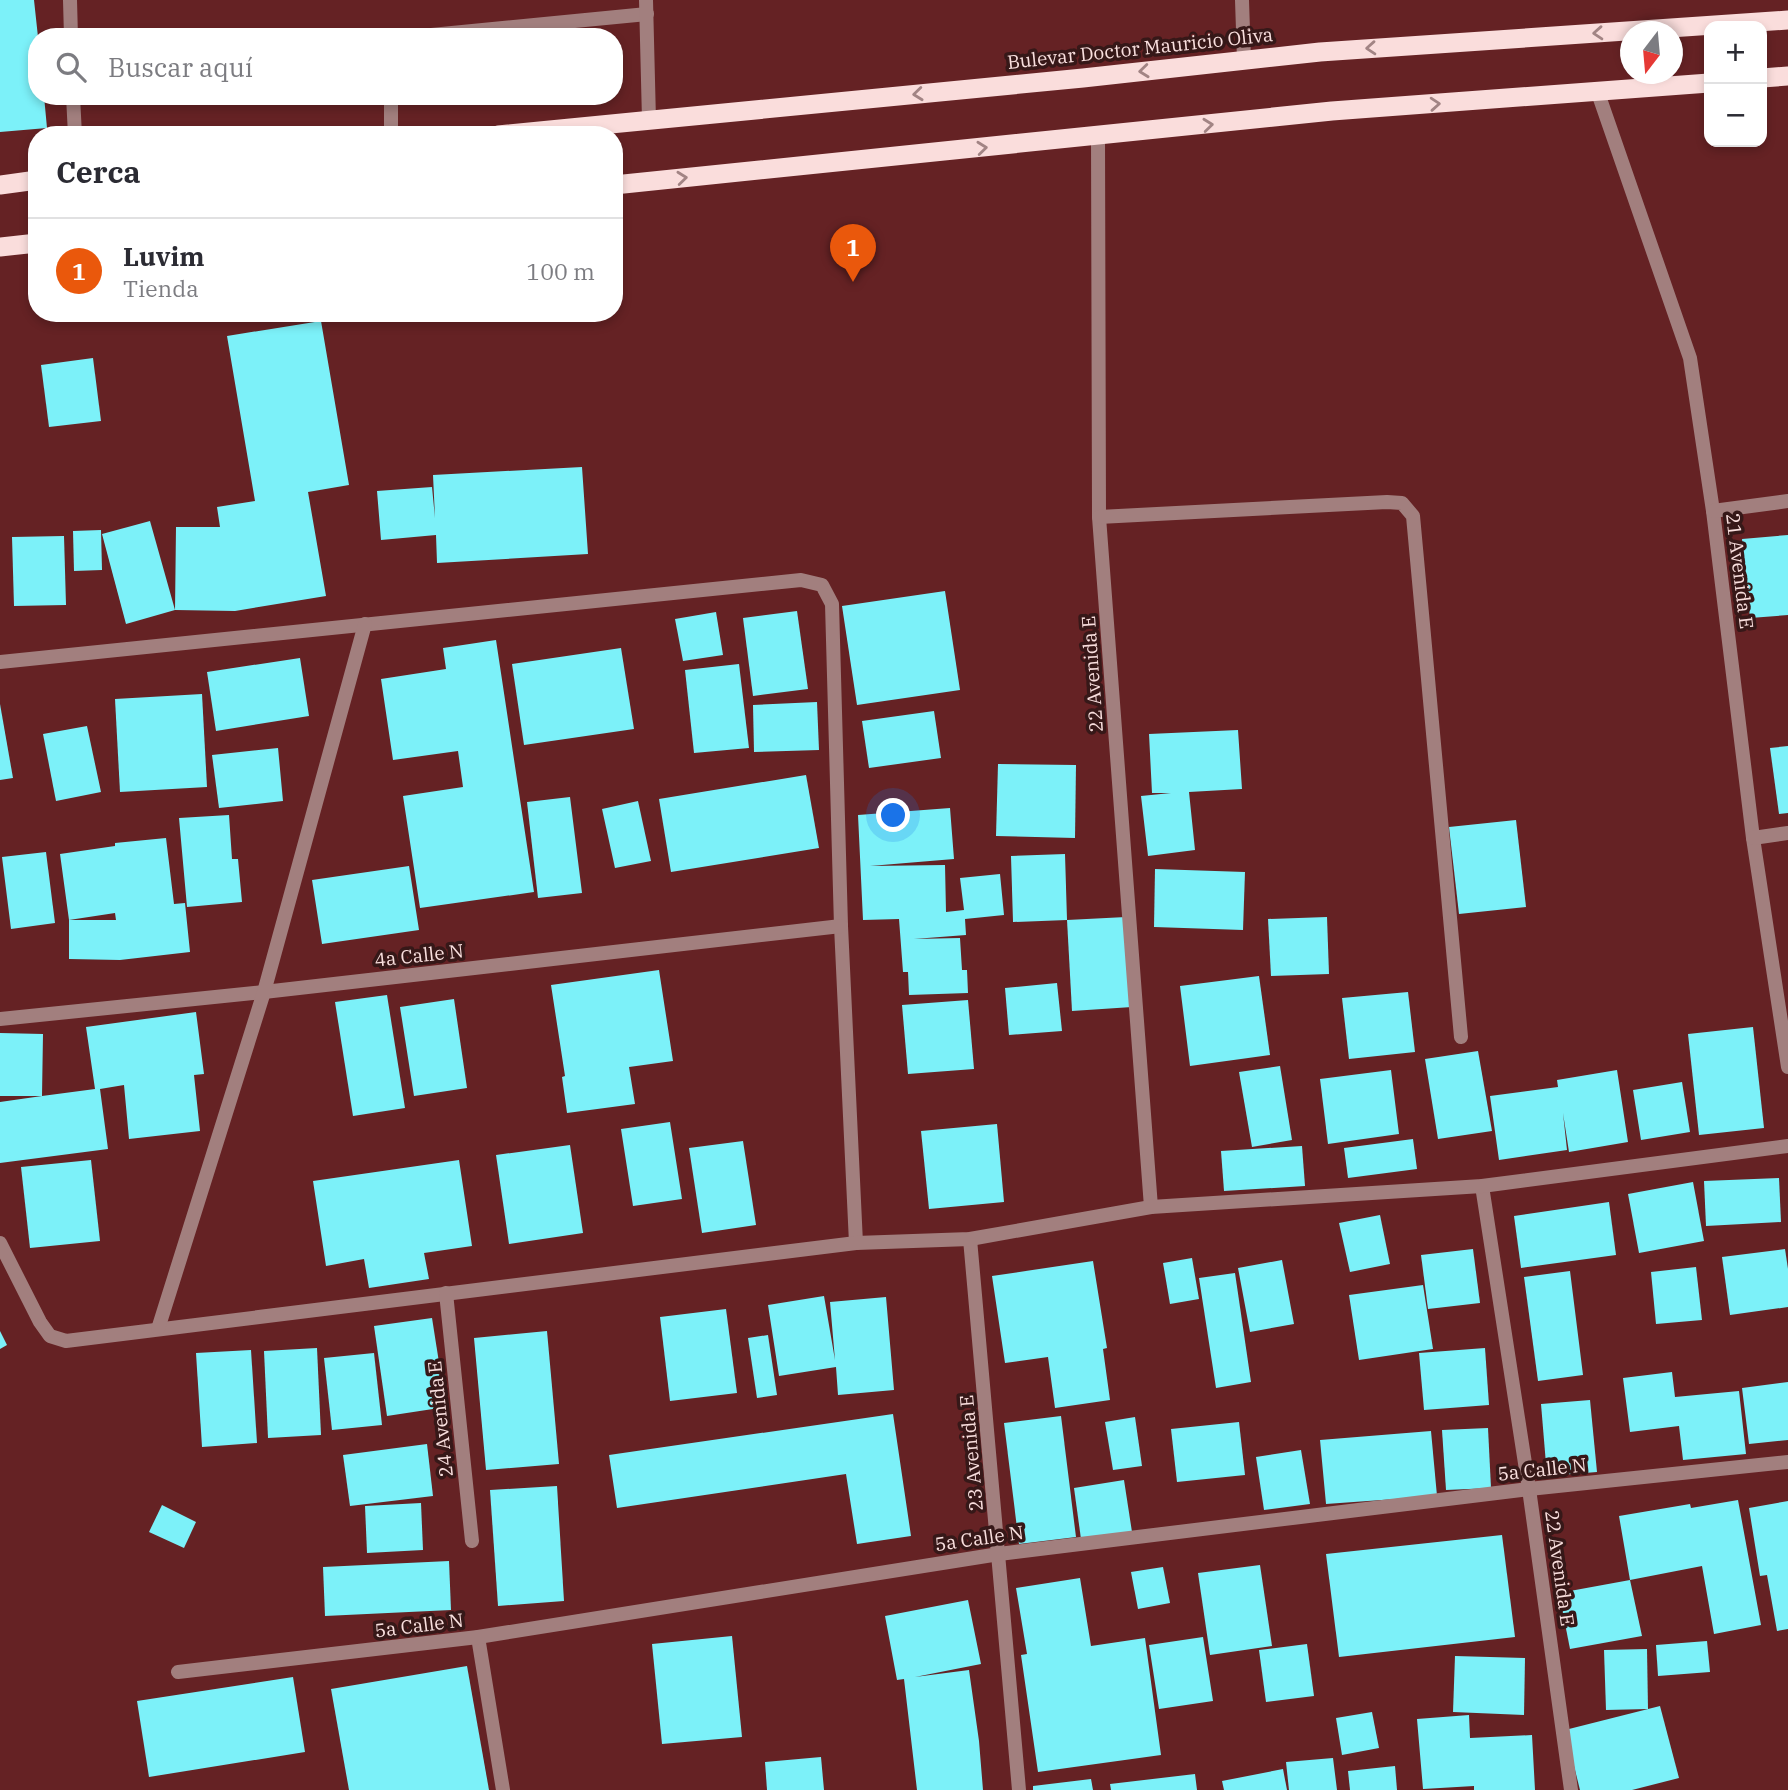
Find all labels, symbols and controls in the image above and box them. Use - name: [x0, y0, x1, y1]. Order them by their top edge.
- north arrow: [1620, 21, 1683, 84]
- map controls: [1704, 21, 1767, 147]
- button: +: [1704, 21, 1767, 84]
- street label: Bulevar Doctor Mauricio Oliva: [1006, 22, 1274, 74]
- one-way arrow: [1592, 25, 1603, 40]
- search box: [28, 28, 623, 105]
- one-way arrow: [1365, 41, 1376, 56]
- icon: search: [52, 48, 90, 86]
- text: Buscar aquí: [108, 50, 253, 84]
- one-way arrow: [1139, 64, 1150, 79]
- button: −: [1704, 84, 1767, 147]
- one-way arrow: [912, 86, 923, 101]
- one-way arrow: [1429, 97, 1440, 112]
- one-way arrow: [1202, 118, 1214, 133]
- one-way arrow: [976, 141, 988, 156]
- text: Cerca: [56, 152, 141, 191]
- one-way arrow: [677, 171, 688, 186]
- pin: 1: [830, 224, 876, 282]
- text: Luvim: [123, 239, 204, 273]
- text: 1: [72, 256, 86, 286]
- text: 100 m: [526, 256, 595, 286]
- text: Tienda: [123, 273, 199, 303]
- street label: 21 Avenida E: [1721, 512, 1759, 630]
- street label: 22 Avenida E: [1076, 615, 1108, 733]
- your location: [876, 798, 910, 832]
- street label: 4a Calle N: [373, 938, 465, 972]
- street label: 24 Avenida E: [422, 1360, 458, 1478]
- street label: 23 Avenida E: [954, 1394, 988, 1512]
- street label: 5a Calle N: [1496, 1452, 1588, 1486]
- street label: 22 Avenida E: [1540, 1509, 1580, 1627]
- street label: 5a Calle N: [933, 1520, 1025, 1556]
- street label: 5a Calle N: [373, 1608, 465, 1642]

